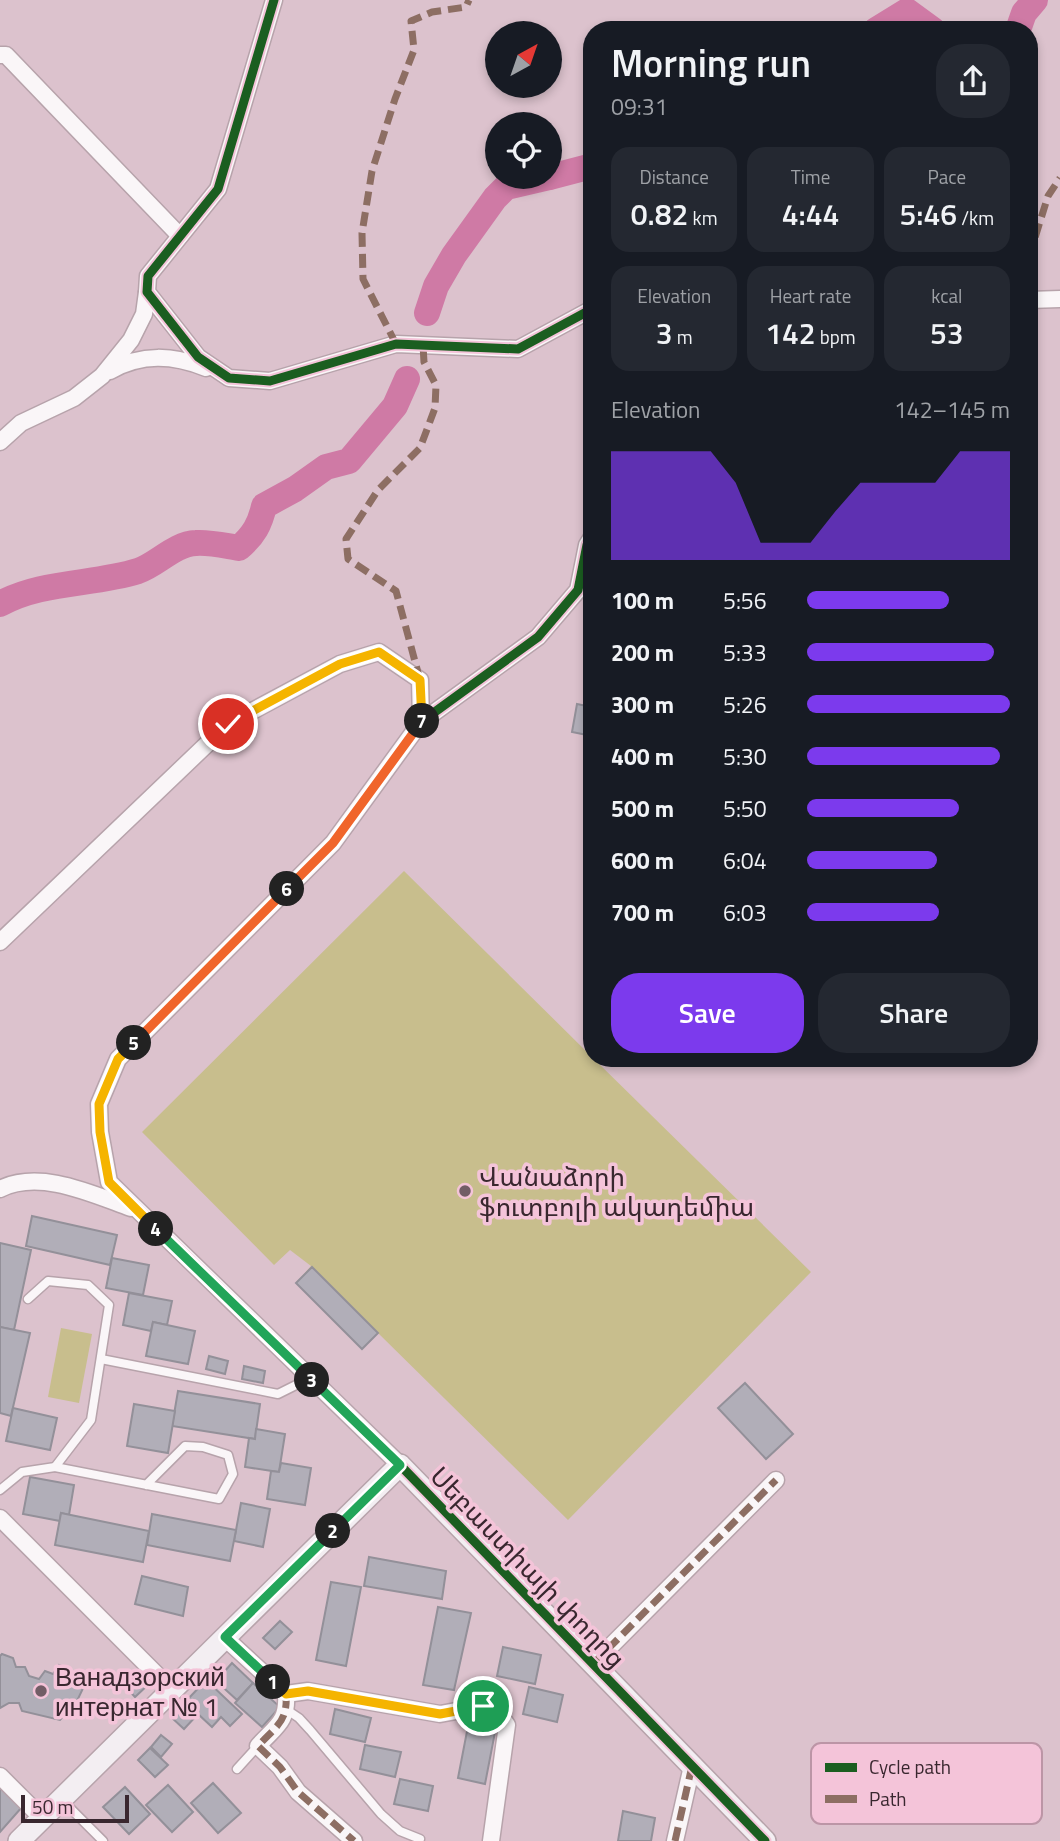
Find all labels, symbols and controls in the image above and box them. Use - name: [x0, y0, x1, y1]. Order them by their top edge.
- north arrow: [485, 21, 562, 98]
- map controls: [485, 21, 562, 189]
- text: Morning run: [611, 34, 811, 92]
- button: share: [936, 44, 1010, 118]
- text: 09:31: [611, 89, 668, 124]
- button: locate: [485, 112, 562, 189]
- text: Distance: [639, 162, 709, 191]
- text: Time: [791, 162, 830, 191]
- text: Pace: [928, 162, 966, 191]
- text: 0.82: [631, 191, 688, 237]
- text: 4:44: [782, 191, 839, 237]
- text: 5:46: [900, 191, 957, 237]
- text: km: [688, 203, 718, 232]
- text: /km: [957, 203, 994, 232]
- text: Elevation: [637, 281, 711, 310]
- text: Heart rate: [770, 281, 851, 310]
- text: kcal: [931, 281, 962, 310]
- text: 3: [656, 310, 673, 356]
- text: 142: [765, 310, 816, 356]
- text: 53: [930, 310, 964, 356]
- text: m: [673, 322, 693, 351]
- text: bpm: [816, 322, 856, 351]
- text: Elevation: [611, 392, 700, 427]
- text: 142–145 m: [894, 392, 1010, 427]
- text: 100 m: [611, 583, 674, 618]
- text: 5:56: [723, 583, 767, 618]
- text: 200 m: [611, 635, 674, 670]
- text: 5:33: [723, 635, 767, 670]
- text: 300 m: [611, 687, 674, 722]
- text: 5:26: [723, 687, 767, 722]
- pin: [198, 694, 258, 754]
- pin: 7: [404, 704, 440, 738]
- icon: check: [209, 705, 247, 743]
- text: 7: [416, 706, 427, 735]
- text: 400 m: [611, 739, 674, 774]
- text: 5:30: [723, 739, 767, 774]
- text: 500 m: [611, 791, 674, 826]
- text: 5:50: [723, 791, 767, 826]
- text: 600 m: [611, 843, 674, 878]
- text: 6:04: [723, 843, 767, 878]
- pin: 6: [270, 872, 304, 906]
- text: 6: [281, 874, 292, 903]
- text: 700 m: [611, 895, 674, 930]
- text: 6:03: [723, 895, 767, 930]
- button: Save: [611, 973, 804, 1053]
- button: Share: [818, 973, 1010, 1053]
- pin: 5: [116, 1026, 152, 1060]
- text: 5: [128, 1028, 139, 1057]
- place label: Վանաձորի ֆուտբոլի ակադեմիա: [479, 1157, 754, 1226]
- marker: Վանաձորի ֆուտբոլի ակադեմիա: [457, 1183, 473, 1199]
- pin: 4: [138, 1212, 174, 1246]
- text: 4: [150, 1214, 161, 1243]
- pin: 3: [294, 1362, 330, 1398]
- text: 3: [306, 1365, 317, 1394]
- street label: Սեբաստիայի փողոց: [421, 1457, 635, 1677]
- pin: 2: [316, 1514, 350, 1548]
- text: 2: [327, 1516, 338, 1545]
- place label: Ванадзорский интернат № 1: [55, 1657, 225, 1726]
- pin: 1: [256, 1664, 290, 1700]
- text: 1: [267, 1667, 278, 1696]
- pin: [453, 1676, 513, 1736]
- marker: Ванадзорский интернат № 1: [33, 1683, 49, 1699]
- icon: arrive: [464, 1687, 502, 1725]
- legend: [811, 1743, 1042, 1824]
- text: Cycle path: [869, 1752, 951, 1781]
- text: Path: [869, 1784, 907, 1813]
- scale bar: [21, 1792, 130, 1824]
- text: 50 m: [32, 1792, 73, 1821]

